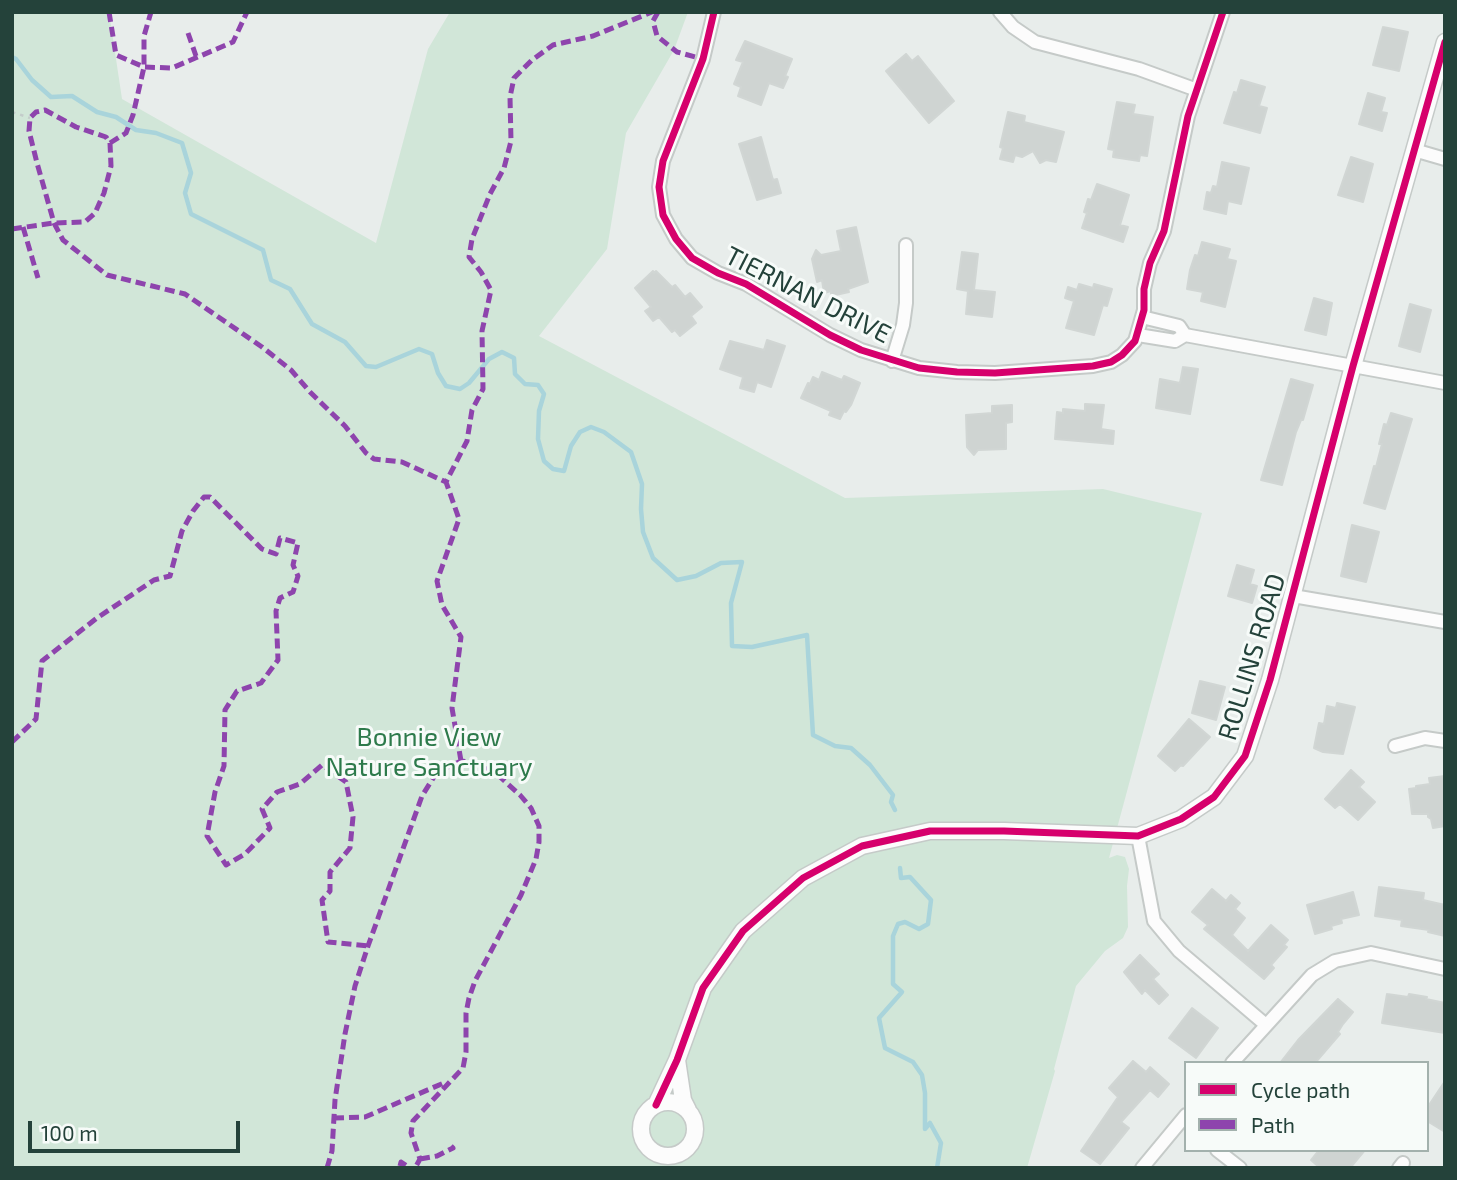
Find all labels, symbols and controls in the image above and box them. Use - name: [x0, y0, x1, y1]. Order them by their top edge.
- street label: TIERNAN DRIVE: [720, 240, 896, 350]
- street label: ROLLINS ROAD: [1212, 570, 1292, 744]
- park label: Bonnie View Nature Sanctuary: [325, 721, 533, 782]
- legend: [1184, 1061, 1429, 1152]
- text: Cycle path: [1251, 1077, 1350, 1102]
- scale bar: [32, 1106, 243, 1150]
- text: Path: [1251, 1112, 1295, 1137]
- text: 100 m: [41, 1120, 98, 1145]

